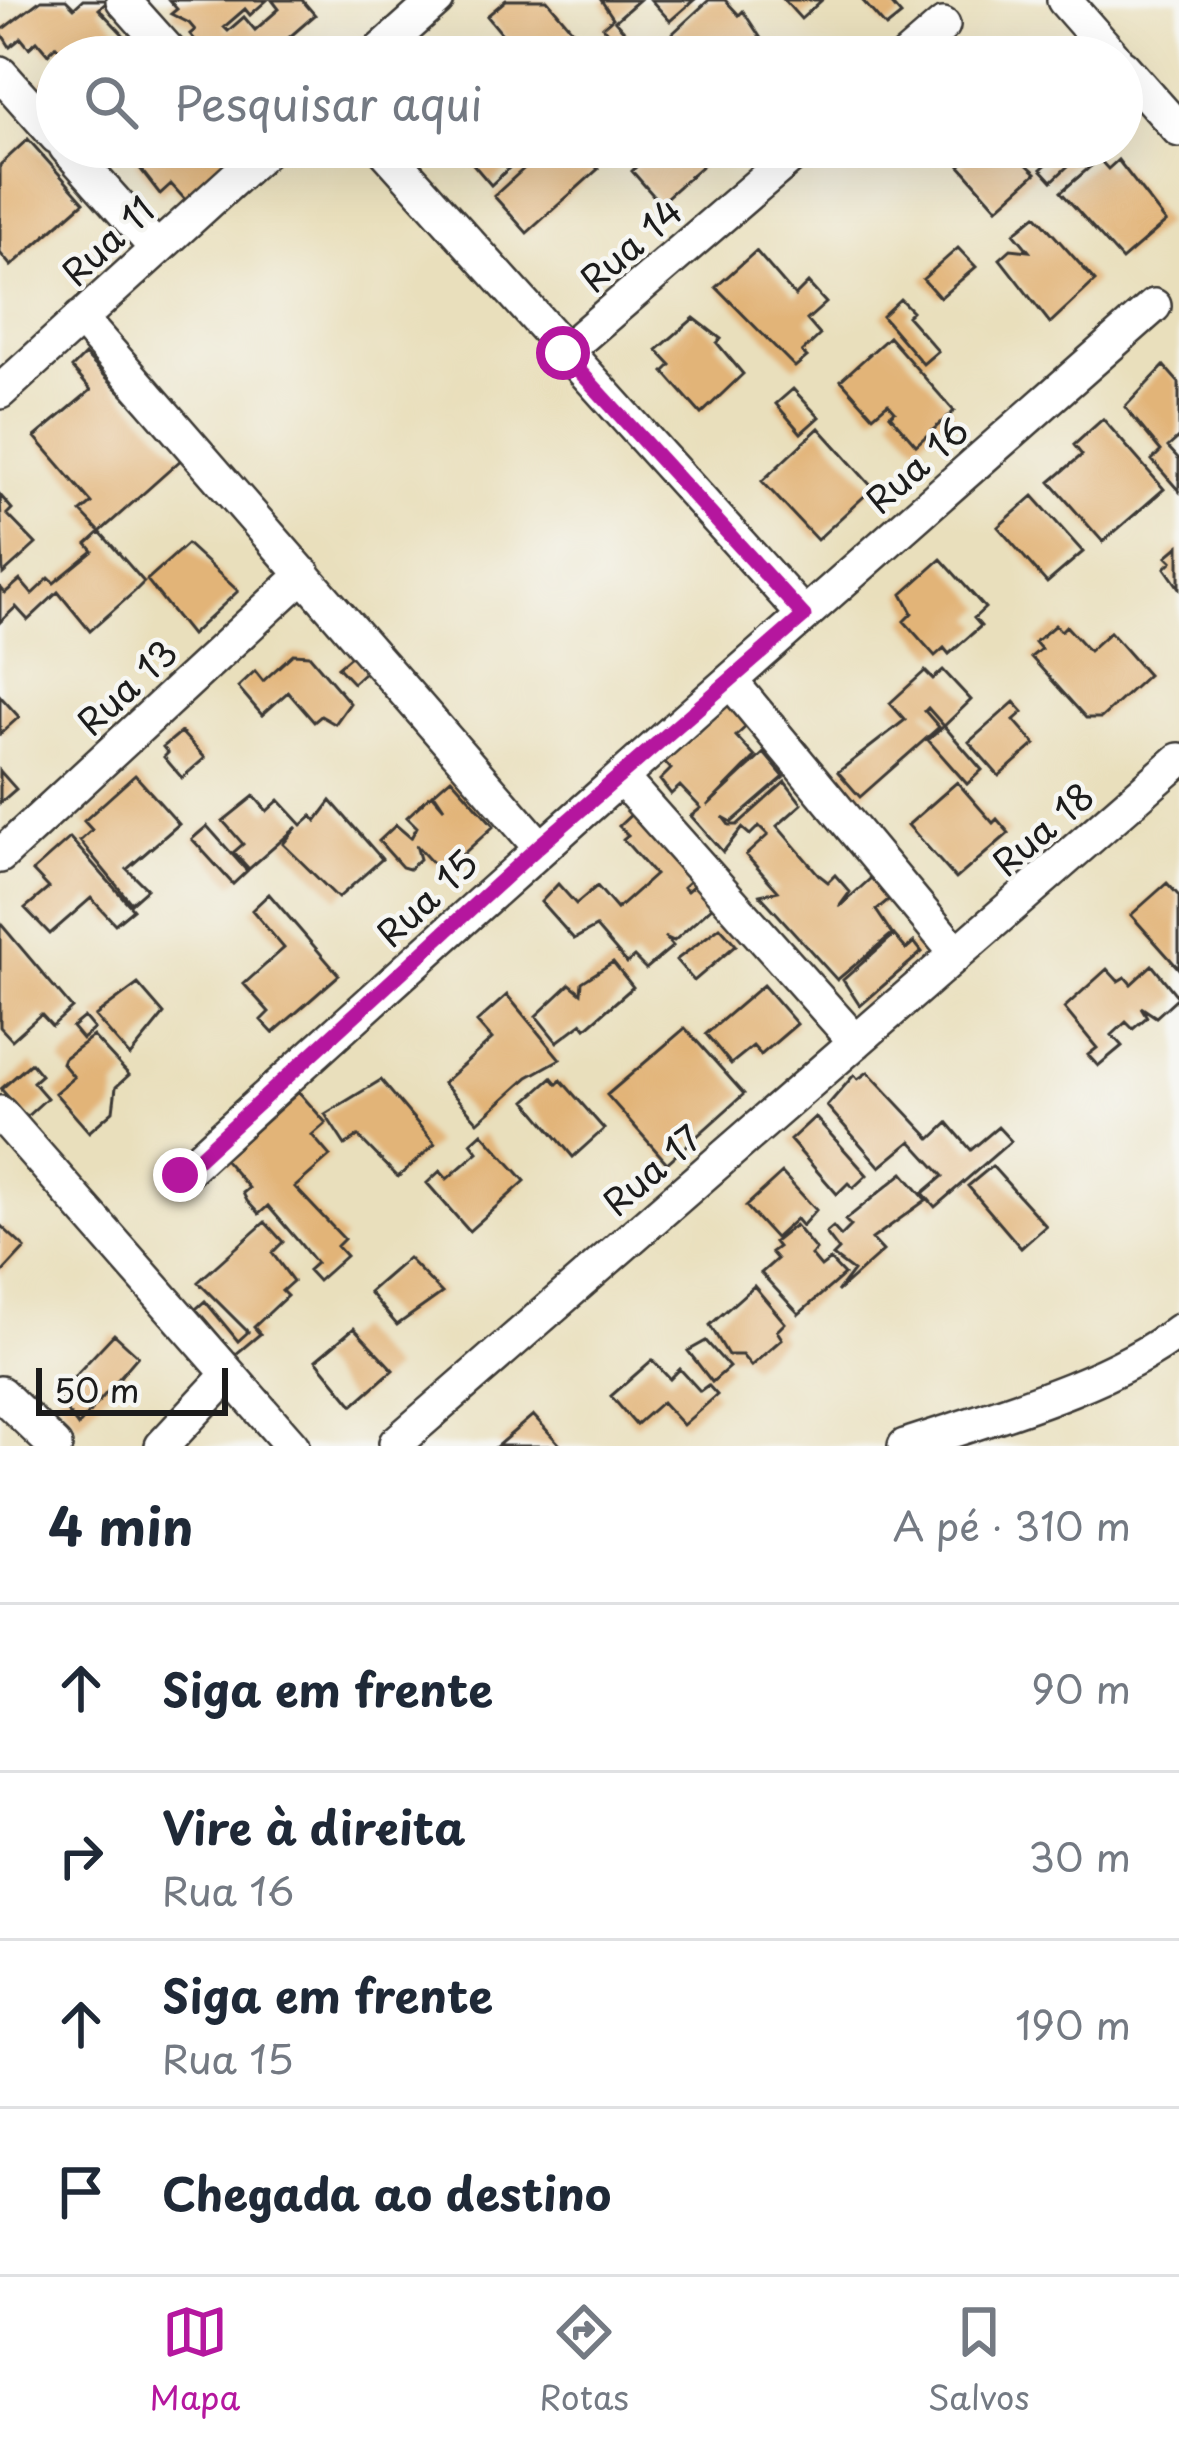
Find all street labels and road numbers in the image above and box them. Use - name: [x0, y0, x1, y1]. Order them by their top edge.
- street label: Rua 11: [48, 183, 166, 297]
- street label: Rua 14: [567, 184, 693, 304]
- street label: Rua 16: [853, 403, 979, 525]
- street label: Rua 13: [64, 625, 188, 747]
- street label: Rua 18: [979, 768, 1105, 888]
- street label: Rua 15: [363, 836, 489, 958]
- street label: Rua 17: [590, 1111, 712, 1227]

